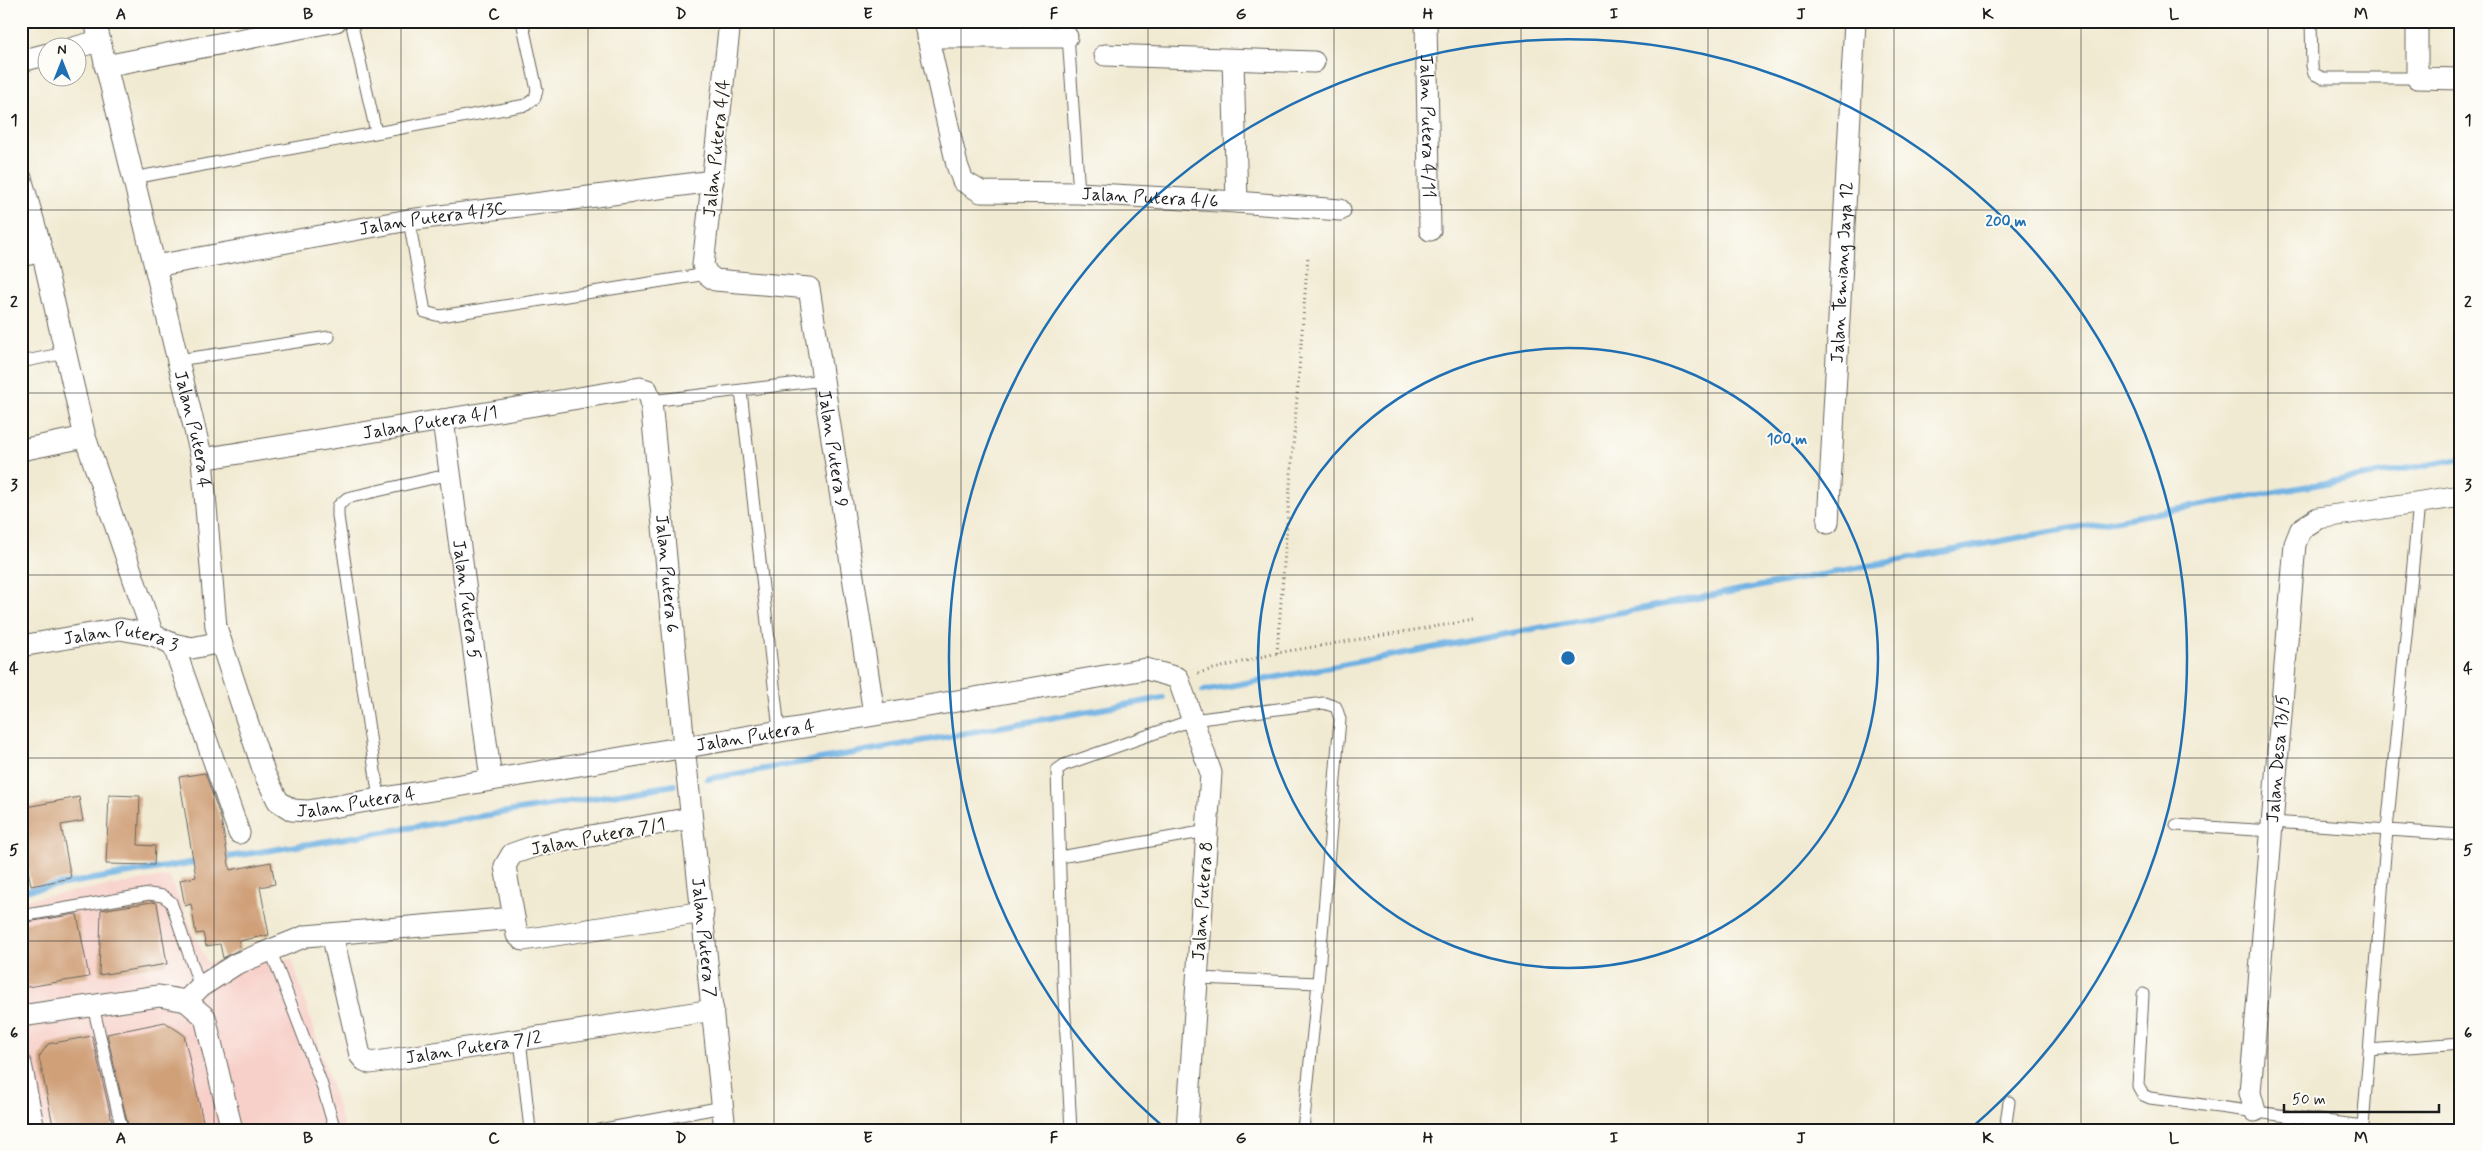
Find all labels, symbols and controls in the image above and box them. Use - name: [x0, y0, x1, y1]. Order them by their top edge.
- text: A: [116, 4, 126, 25]
- text: B: [303, 4, 313, 25]
- text: C: [488, 4, 500, 25]
- text: D: [675, 4, 687, 25]
- text: E: [863, 4, 873, 25]
- text: F: [1050, 4, 1059, 25]
- text: G: [1236, 4, 1247, 25]
- text: H: [1423, 4, 1434, 25]
- text: I: [1610, 4, 1619, 25]
- text: J: [1796, 4, 1806, 25]
- text: K: [1982, 4, 1994, 25]
- text: L: [2169, 4, 2180, 25]
- text: M: [2354, 4, 2368, 25]
- north arrow: [38, 38, 88, 88]
- text: N: [57, 41, 67, 59]
- street label: Jalan Putera 4/11: [1414, 54, 1440, 198]
- street label: Jalan Putera 4/4: [698, 78, 736, 218]
- text: 1: [10, 110, 18, 131]
- text: 1: [2464, 110, 2472, 131]
- street label: Jalan Temiang Jaya 12: [1826, 181, 1859, 364]
- street label: Jalan Putera 4/6: [1081, 182, 1219, 214]
- street label: Jalan Putera 4/3C: [357, 197, 508, 242]
- text: 200 m: [1986, 212, 2027, 232]
- text: 2: [10, 292, 18, 313]
- text: 2: [2464, 292, 2472, 313]
- street label: Jalan Putera 4: [168, 368, 215, 489]
- street label: Jalan Putera 9: [812, 388, 853, 509]
- street label: Jalan Putera 4/1: [361, 400, 499, 446]
- text: 100 m: [1767, 430, 1807, 450]
- text: 3: [10, 475, 18, 496]
- text: 3: [2464, 475, 2472, 496]
- street label: Jalan Putera 6: [649, 513, 684, 634]
- street label: Jalan Putera 5: [446, 538, 486, 661]
- street label: Jalan Putera 3: [62, 617, 180, 658]
- centre of rings: [1559, 649, 1577, 667]
- text: 4: [9, 658, 19, 679]
- text: 4: [2463, 658, 2473, 679]
- street label: Jalan Desa 13/5: [2261, 694, 2296, 824]
- street label: Jalan Putera 4: [694, 714, 817, 758]
- street label: Jalan Putera 4: [296, 782, 418, 824]
- street label: Jalan Putera 7/1: [529, 812, 667, 862]
- text: 5: [9, 840, 19, 861]
- text: 5: [2463, 840, 2473, 861]
- street label: Jalan Putera 8: [1187, 841, 1219, 962]
- street label: Jalan Putera 7: [685, 877, 722, 999]
- text: 6: [10, 1023, 18, 1044]
- text: 6: [2464, 1023, 2472, 1044]
- street label: Jalan Putera 7/2: [404, 1026, 543, 1070]
- scale bar: [2284, 1081, 2440, 1113]
- text: 50 m: [2292, 1090, 2326, 1110]
- text: A: [116, 1128, 126, 1149]
- text: B: [303, 1128, 313, 1149]
- text: C: [488, 1128, 500, 1149]
- text: D: [675, 1128, 687, 1149]
- text: E: [863, 1128, 873, 1149]
- text: F: [1050, 1128, 1059, 1149]
- text: G: [1236, 1128, 1247, 1149]
- text: H: [1423, 1128, 1434, 1149]
- text: I: [1610, 1128, 1619, 1149]
- text: J: [1796, 1128, 1806, 1149]
- text: K: [1982, 1128, 1994, 1149]
- text: L: [2169, 1128, 2180, 1149]
- text: M: [2354, 1128, 2368, 1149]

